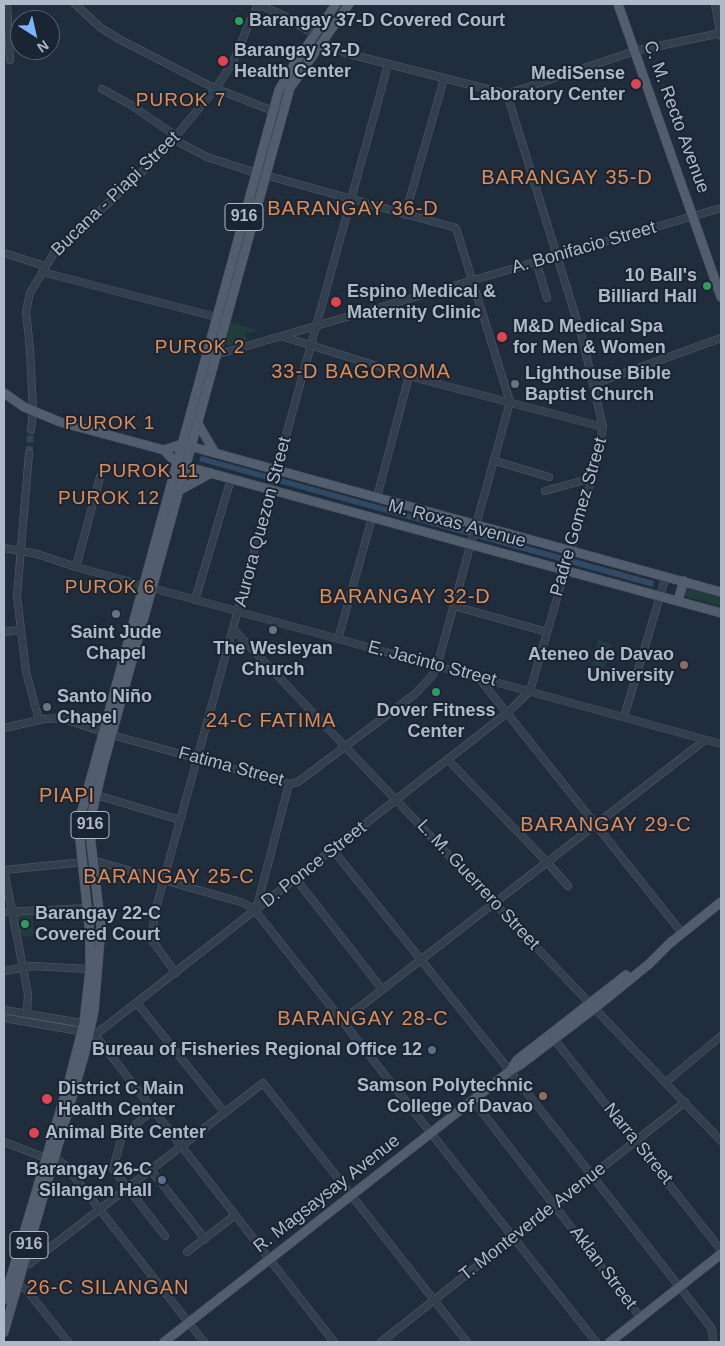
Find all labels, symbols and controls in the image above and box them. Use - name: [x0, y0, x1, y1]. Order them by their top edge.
- north arrow: [10, 10, 60, 60]
- place label: Barangay 37-D Covered Court: [249, 10, 505, 32]
- marker: Barangay 37-D Covered Court: [233, 15, 245, 27]
- text: N: [34, 37, 52, 56]
- street label: C. M. Recto Avenue: [638, 38, 714, 196]
- place label: Barangay 37-D Health Center: [234, 40, 360, 82]
- marker: Barangay 37-D Health Center: [216, 54, 230, 68]
- place label: MediSense Laboratory Center: [469, 63, 625, 106]
- marker: MediSense Laboratory Center: [629, 77, 643, 91]
- district label: PUROK 7: [135, 90, 227, 112]
- street label: Bucana - Piapi Street: [47, 127, 185, 261]
- district label: BARANGAY 35-D: [480, 166, 654, 190]
- district label: BARANGAY 36-D: [266, 197, 440, 221]
- road number: 916: [225, 203, 263, 230]
- street label: A. Bonifacio Street: [509, 217, 659, 279]
- place label: 10 Ball's Billiard Hall: [598, 265, 697, 308]
- marker: 10 Ball's Billiard Hall: [701, 280, 713, 292]
- place label: Espino Medical & Maternity Clinic: [347, 281, 496, 324]
- marker: Espino Medical & Maternity Clinic: [329, 295, 343, 309]
- place label: M&D Medical Spa for Men & Women: [513, 316, 666, 358]
- marker: M&D Medical Spa for Men & Women: [495, 330, 509, 344]
- district label: PUROK 2: [154, 337, 246, 359]
- district label: 33-D BAGOROMA: [270, 360, 452, 384]
- place label: Lighthouse Bible Baptist Church: [525, 363, 671, 406]
- marker: Lighthouse Bible Baptist Church: [509, 378, 521, 390]
- district label: PUROK 1: [64, 413, 156, 435]
- street label: Aurora Quezon Street: [230, 435, 296, 609]
- street label: Padre Gomez Street: [546, 435, 612, 599]
- district label: PUROK 11: [98, 461, 200, 483]
- district label: PUROK 12: [57, 488, 161, 510]
- street label: M. Roxas Avenue: [386, 495, 528, 553]
- district label: PUROK 6: [64, 577, 156, 599]
- district label: BARANGAY 32-D: [318, 585, 492, 609]
- marker: Saint Jude Chapel: [110, 608, 122, 620]
- place label: Saint Jude Chapel: [70, 622, 162, 664]
- marker: The Wesleyan Church: [267, 624, 279, 636]
- street label: E. Jacinto Street: [365, 636, 499, 692]
- place label: The Wesleyan Church: [213, 638, 333, 681]
- place label: Ateneo de Davao University: [528, 644, 674, 686]
- marker: Ateneo de Davao University: [678, 659, 690, 671]
- place label: Santo Niño Chapel: [57, 686, 152, 729]
- marker: Dover Fitness Center: [430, 686, 442, 698]
- place label: Dover Fitness Center: [376, 700, 496, 742]
- marker: Santo Niño Chapel: [41, 701, 53, 713]
- district label: 24-C FATIMA: [204, 709, 338, 733]
- street label: Fatima Street: [176, 743, 286, 791]
- district label: PIAPI: [38, 784, 96, 808]
- road number: 916: [71, 812, 109, 838]
- district label: BARANGAY 29-C: [519, 813, 693, 837]
- street label: L. M. Guerrero Street: [412, 815, 544, 955]
- street label: D. Ponce Street: [257, 817, 371, 913]
- district label: BARANGAY 25-C: [82, 865, 256, 889]
- place label: Barangay 22-C Covered Court: [35, 903, 161, 946]
- marker: Barangay 22-C Covered Court: [19, 918, 31, 930]
- district label: BARANGAY 28-C: [276, 1007, 450, 1031]
- place label: Bureau of Fisheries Regional Office 12: [92, 1039, 422, 1061]
- marker: Bureau of Fisheries Regional Office 12: [426, 1044, 438, 1056]
- place label: Samson Polytechnic College of Davao: [357, 1075, 533, 1118]
- place label: District C Main Health Center: [58, 1078, 184, 1120]
- marker: Samson Polytechnic College of Davao: [537, 1090, 549, 1102]
- marker: District C Main Health Center: [40, 1092, 54, 1106]
- street label: Narra Street: [599, 1099, 677, 1189]
- place label: Animal Bite Center: [45, 1122, 206, 1144]
- marker: Animal Bite Center: [27, 1126, 41, 1140]
- street label: R. Magsaysay Avenue: [250, 1130, 404, 1258]
- street label: T. Monteverde Avenue: [456, 1158, 610, 1286]
- place label: Barangay 26-C Silangan Hall: [26, 1159, 152, 1202]
- marker: Barangay 26-C Silangan Hall: [156, 1174, 168, 1186]
- street label: Aklan Street: [565, 1222, 641, 1314]
- road number: 916: [10, 1232, 48, 1258]
- district label: 26-C SILANGAN: [25, 1276, 191, 1300]

